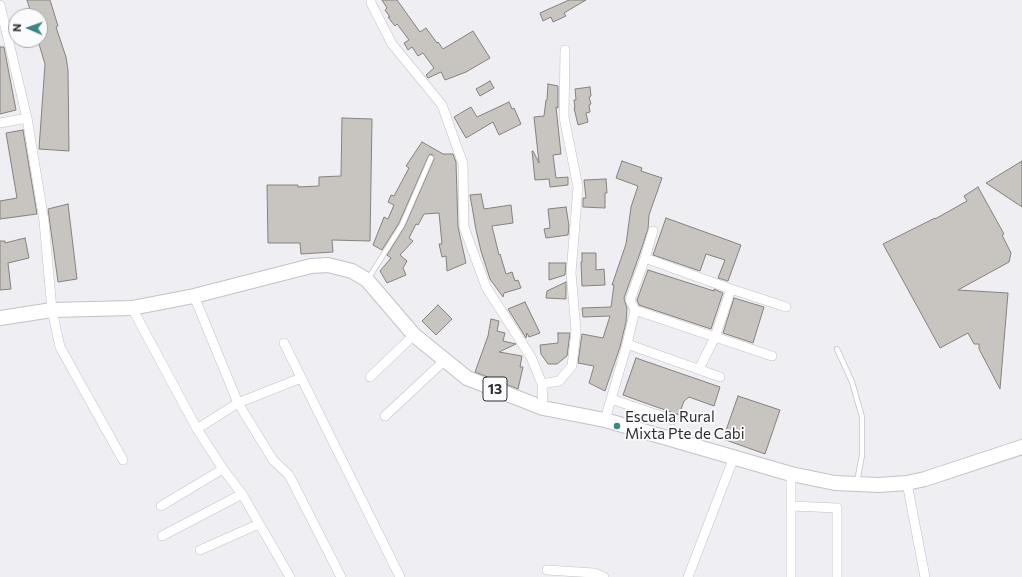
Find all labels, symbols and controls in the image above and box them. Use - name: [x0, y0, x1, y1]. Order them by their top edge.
- north arrow: [8, 8, 48, 48]
- text: N: [10, 23, 23, 32]
- road number: 13: [483, 377, 507, 401]
- place label: Escuela Rural Mixta Pte de Cabi: [625, 408, 745, 443]
- marker: Escuela Rural Mixta Pte de Cabi: [612, 421, 622, 431]

